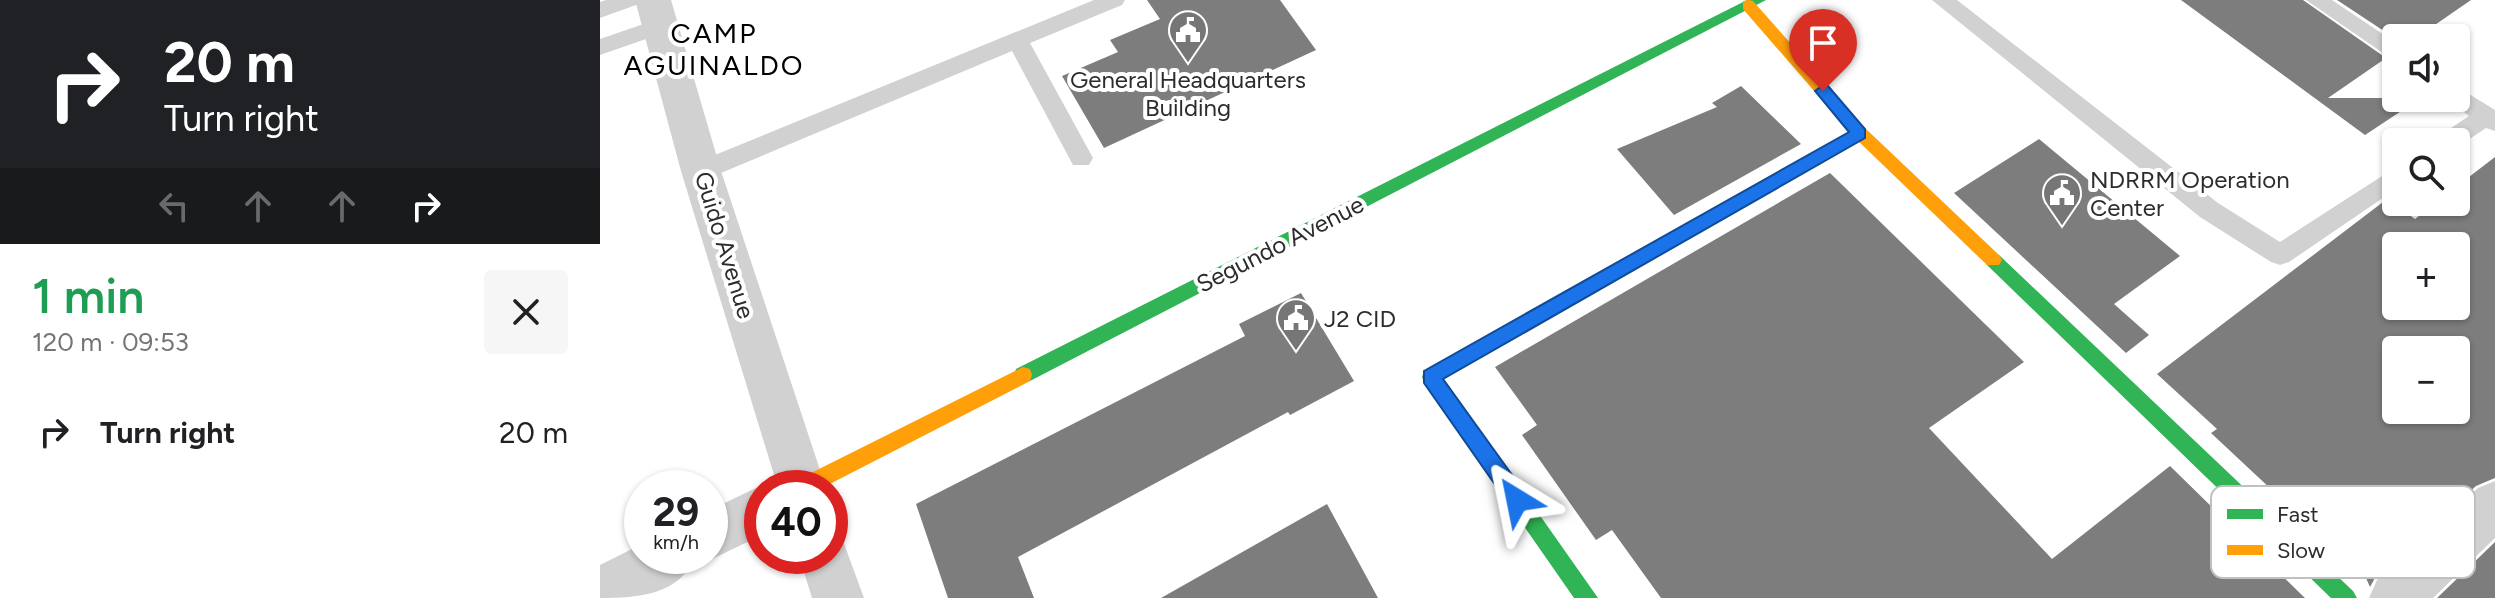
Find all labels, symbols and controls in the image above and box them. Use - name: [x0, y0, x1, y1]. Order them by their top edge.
- public building icon: General Headquarters Building: [1167, 9, 1209, 64]
- pin: [1789, 9, 1857, 91]
- district label: CAMP AGUINALDO: [623, 16, 805, 82]
- icon: arrive: [1801, 21, 1845, 65]
- map controls: [2382, 24, 2470, 424]
- button: sound: [2382, 24, 2470, 112]
- text: 20 m: [164, 29, 295, 96]
- icon: right: [32, 32, 136, 136]
- place label: General Headquarters Building: [1070, 65, 1306, 122]
- text: Turn right: [164, 97, 319, 140]
- button: search: [2382, 128, 2470, 216]
- place label: NDRRM Operation Center: [2090, 165, 2290, 222]
- street label: Guido Avenue: [689, 168, 761, 322]
- public building icon: NDRRM Operation Center: [2041, 172, 2083, 227]
- icon: left: [152, 184, 196, 228]
- icon: ahead: [236, 184, 280, 228]
- icon: ahead: [320, 184, 364, 228]
- icon: right: [404, 184, 448, 228]
- street label: Segundo Avenue: [1192, 189, 1368, 299]
- button: +: [2382, 232, 2470, 320]
- text: 1 min: [32, 267, 144, 325]
- button: close: [484, 270, 568, 354]
- public building icon: J2 CID: [1275, 297, 1317, 352]
- place label: J2 CID: [1324, 304, 1396, 333]
- text: 120 m · 09:53: [32, 326, 189, 358]
- button: −: [2382, 336, 2470, 424]
- icon: right: [32, 410, 76, 454]
- text: Turn right: [100, 414, 235, 451]
- text: 20 m: [499, 414, 568, 451]
- position arrow: [1475, 458, 1559, 542]
- speed limit sign: 40: [744, 470, 848, 574]
- legend: [2211, 486, 2475, 578]
- text: 29: [653, 488, 699, 536]
- text: Fast: [2277, 501, 2319, 528]
- text: km/h: [653, 530, 699, 554]
- text: Slow: [2277, 537, 2326, 564]

